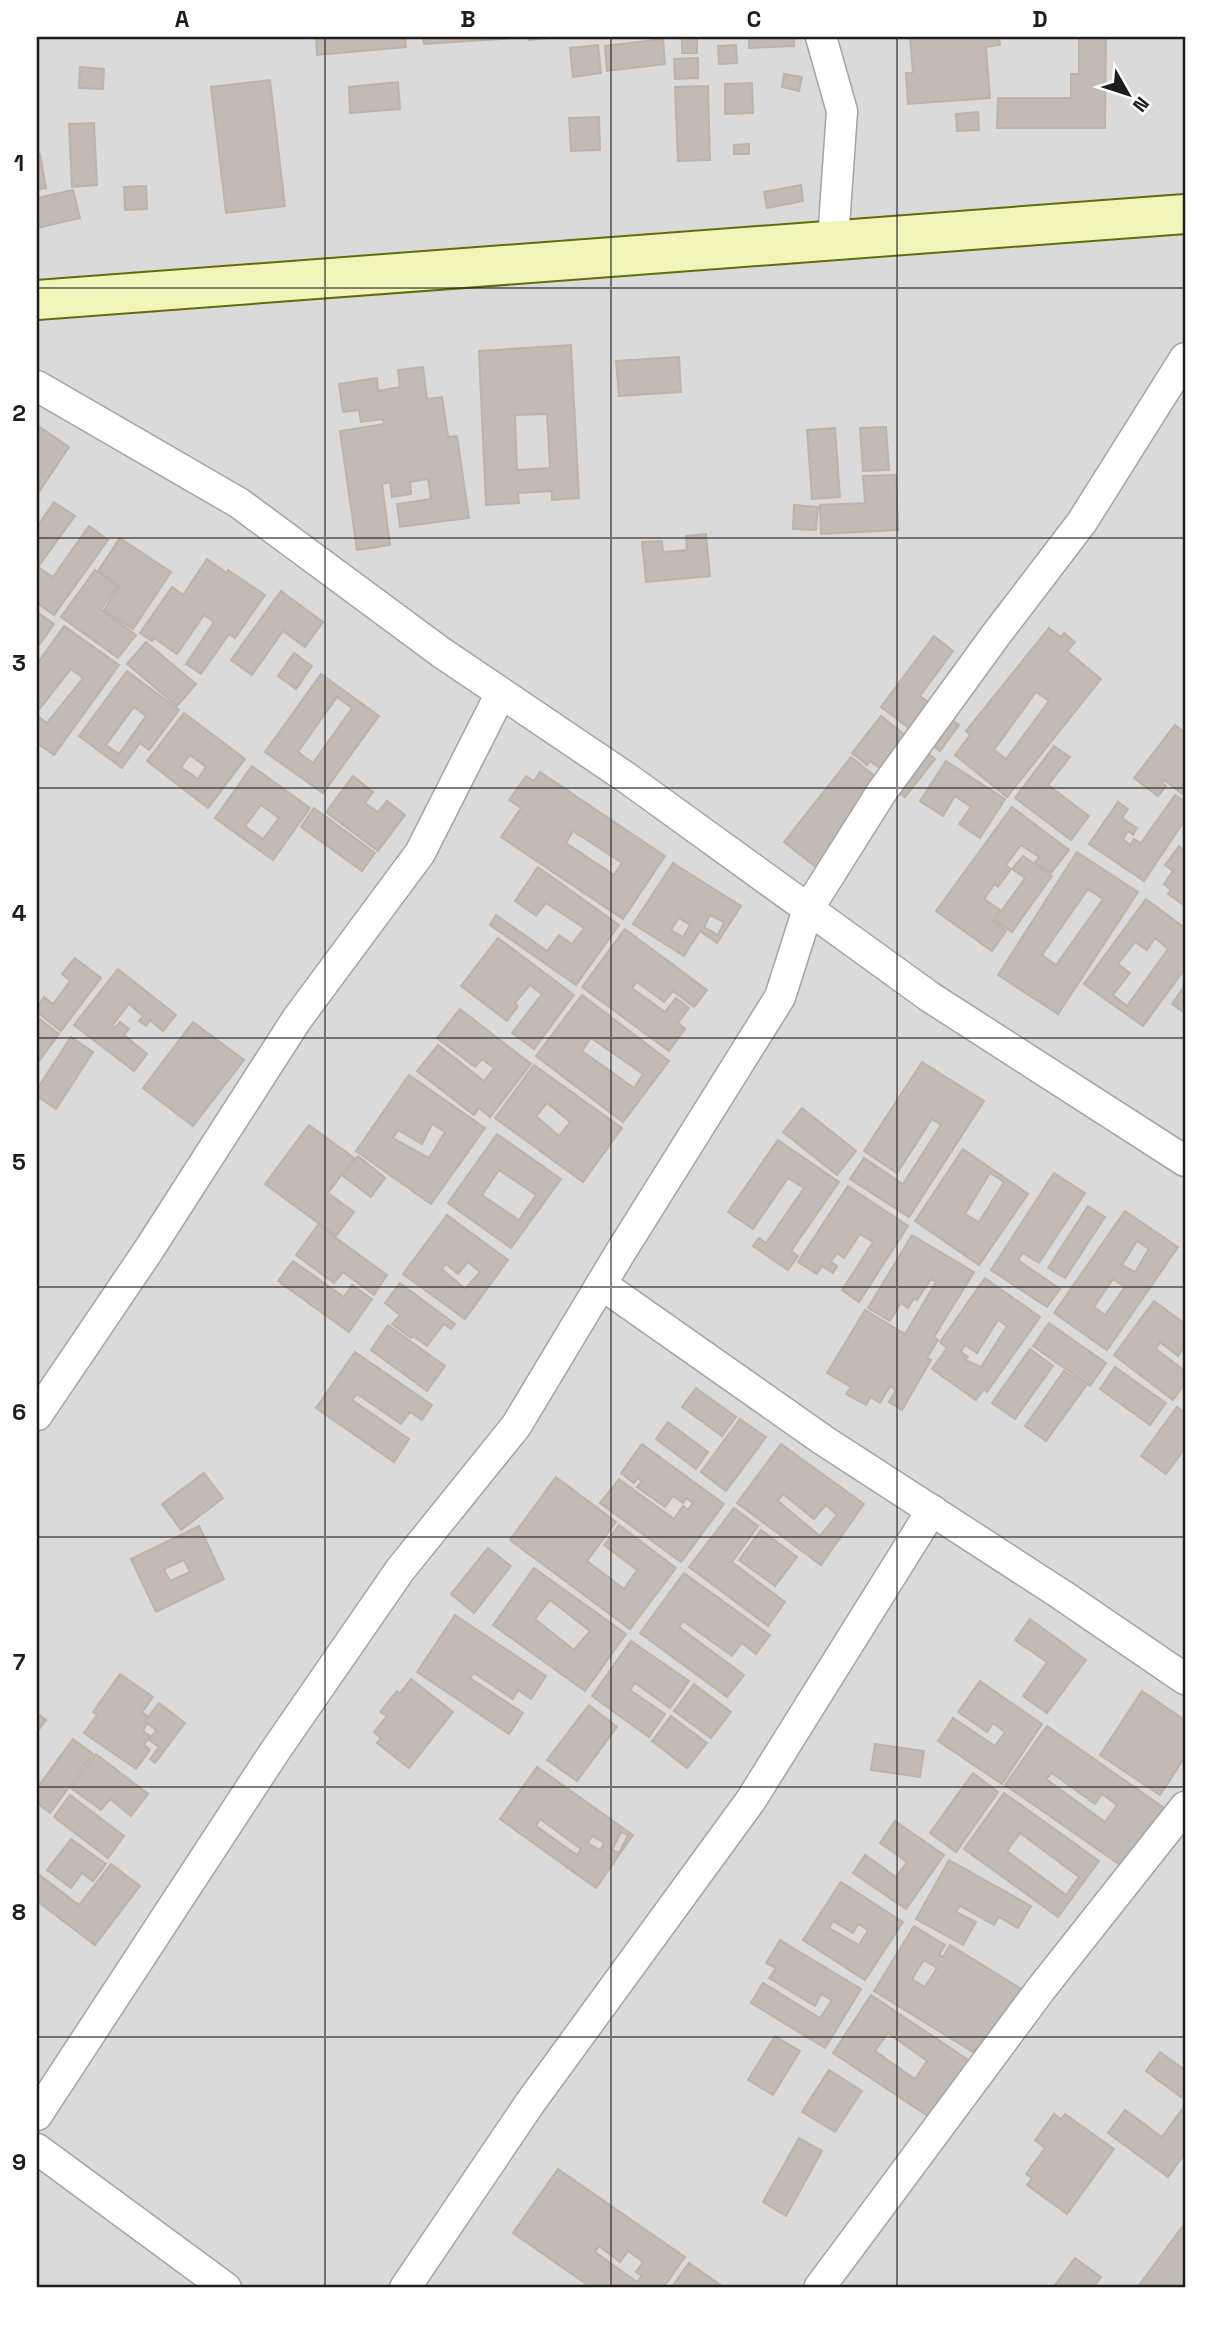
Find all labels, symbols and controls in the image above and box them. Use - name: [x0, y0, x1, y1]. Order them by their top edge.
- text: A: [175, 4, 190, 34]
- text: B: [460, 4, 476, 34]
- text: C: [747, 4, 761, 34]
- text: D: [1032, 4, 1048, 34]
- north arrow: [1092, 60, 1162, 130]
- text: N: [1127, 92, 1155, 117]
- text: 1: [14, 148, 24, 178]
- text: 2: [12, 398, 26, 428]
- text: 3: [12, 648, 26, 678]
- text: 4: [12, 898, 27, 928]
- text: 5: [12, 1147, 26, 1177]
- text: 6: [12, 1397, 26, 1427]
- text: 7: [13, 1647, 26, 1677]
- text: 8: [12, 1897, 26, 1927]
- text: 9: [12, 2147, 26, 2177]

